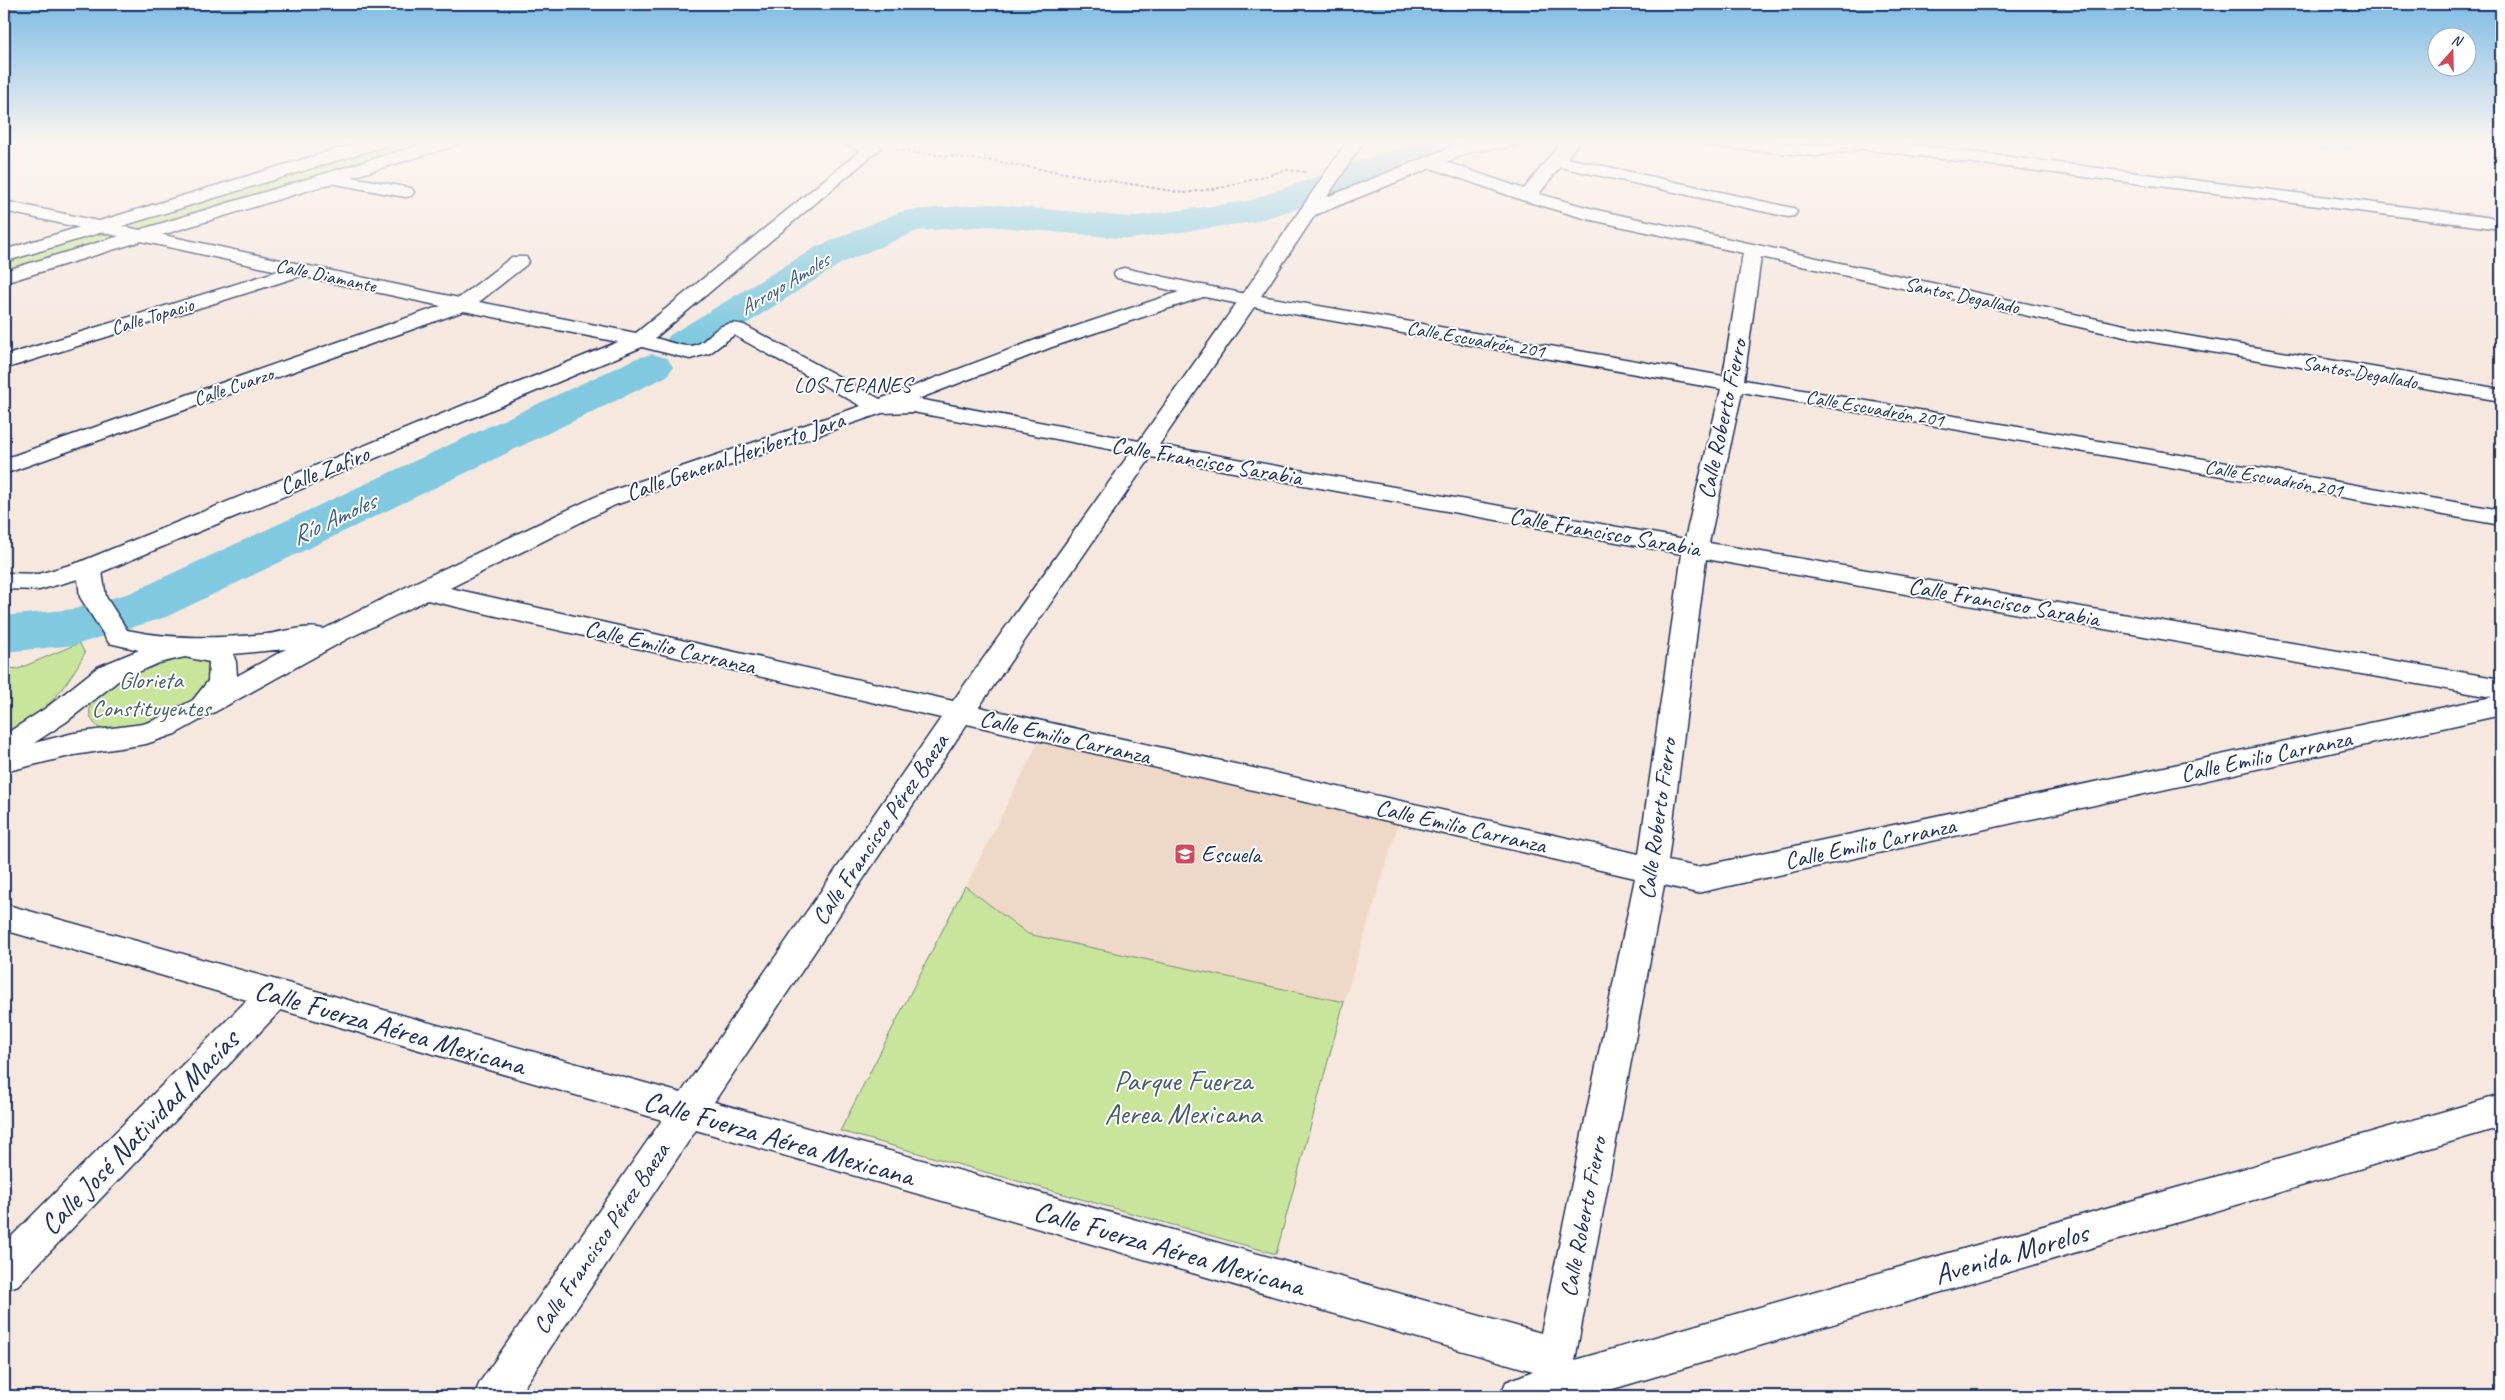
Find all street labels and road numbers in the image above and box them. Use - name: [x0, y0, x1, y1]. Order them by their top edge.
- street label: Calle Diamante: [274, 253, 380, 299]
- street label: Santos Degallado: [1902, 271, 2022, 320]
- street label: Calle Topacio: [108, 292, 197, 341]
- street label: Calle Escuadrón 201: [1405, 315, 1548, 364]
- street label: Calle Roberto Fierro: [1690, 334, 1754, 501]
- street label: Santos Degallado: [2301, 350, 2420, 395]
- street label: Calle Cuarzo: [190, 361, 278, 412]
- street label: Calle Escuadrón 201: [1804, 384, 1947, 433]
- street label: Calle General Heriberto Jara: [622, 404, 850, 508]
- street label: Calle Francisco Sarabia: [1109, 429, 1307, 493]
- street label: Calle Zafiro: [275, 438, 375, 502]
- street label: Calle Escuadrón 201: [2203, 454, 2346, 503]
- street label: Calle Francisco Sarabia: [1507, 500, 1705, 564]
- street label: Calle Francisco Sarabia: [1906, 570, 2104, 634]
- street label: Calle Emilio Carranza: [582, 613, 759, 681]
- street label: Calle Emilio Carranza: [977, 703, 1154, 771]
- street label: Calle Emilio Carranza: [2178, 723, 2356, 789]
- street label: Calle Francisco Pérez Baeza: [805, 726, 956, 930]
- street label: Calle Roberto Fierro: [1631, 734, 1683, 901]
- street label: Calle Emilio Carranza: [1373, 792, 1550, 860]
- street label: Calle Emilio Carranza: [1782, 810, 1960, 876]
- street label: Calle Fuerza Aérea Mexicana: [250, 971, 532, 1085]
- street label: Calle José Natividad Macías: [32, 1020, 249, 1243]
- street label: Calle Fuerza Aérea Mexicana: [639, 1082, 921, 1196]
- street label: Calle Roberto Fierro: [1553, 1132, 1614, 1299]
- street label: Calle Francisco Pérez Baeza: [526, 1135, 677, 1339]
- street label: Calle Fuerza Aérea Mexicana: [1029, 1192, 1311, 1306]
- street label: Avenida Morelos: [1930, 1213, 2094, 1293]

